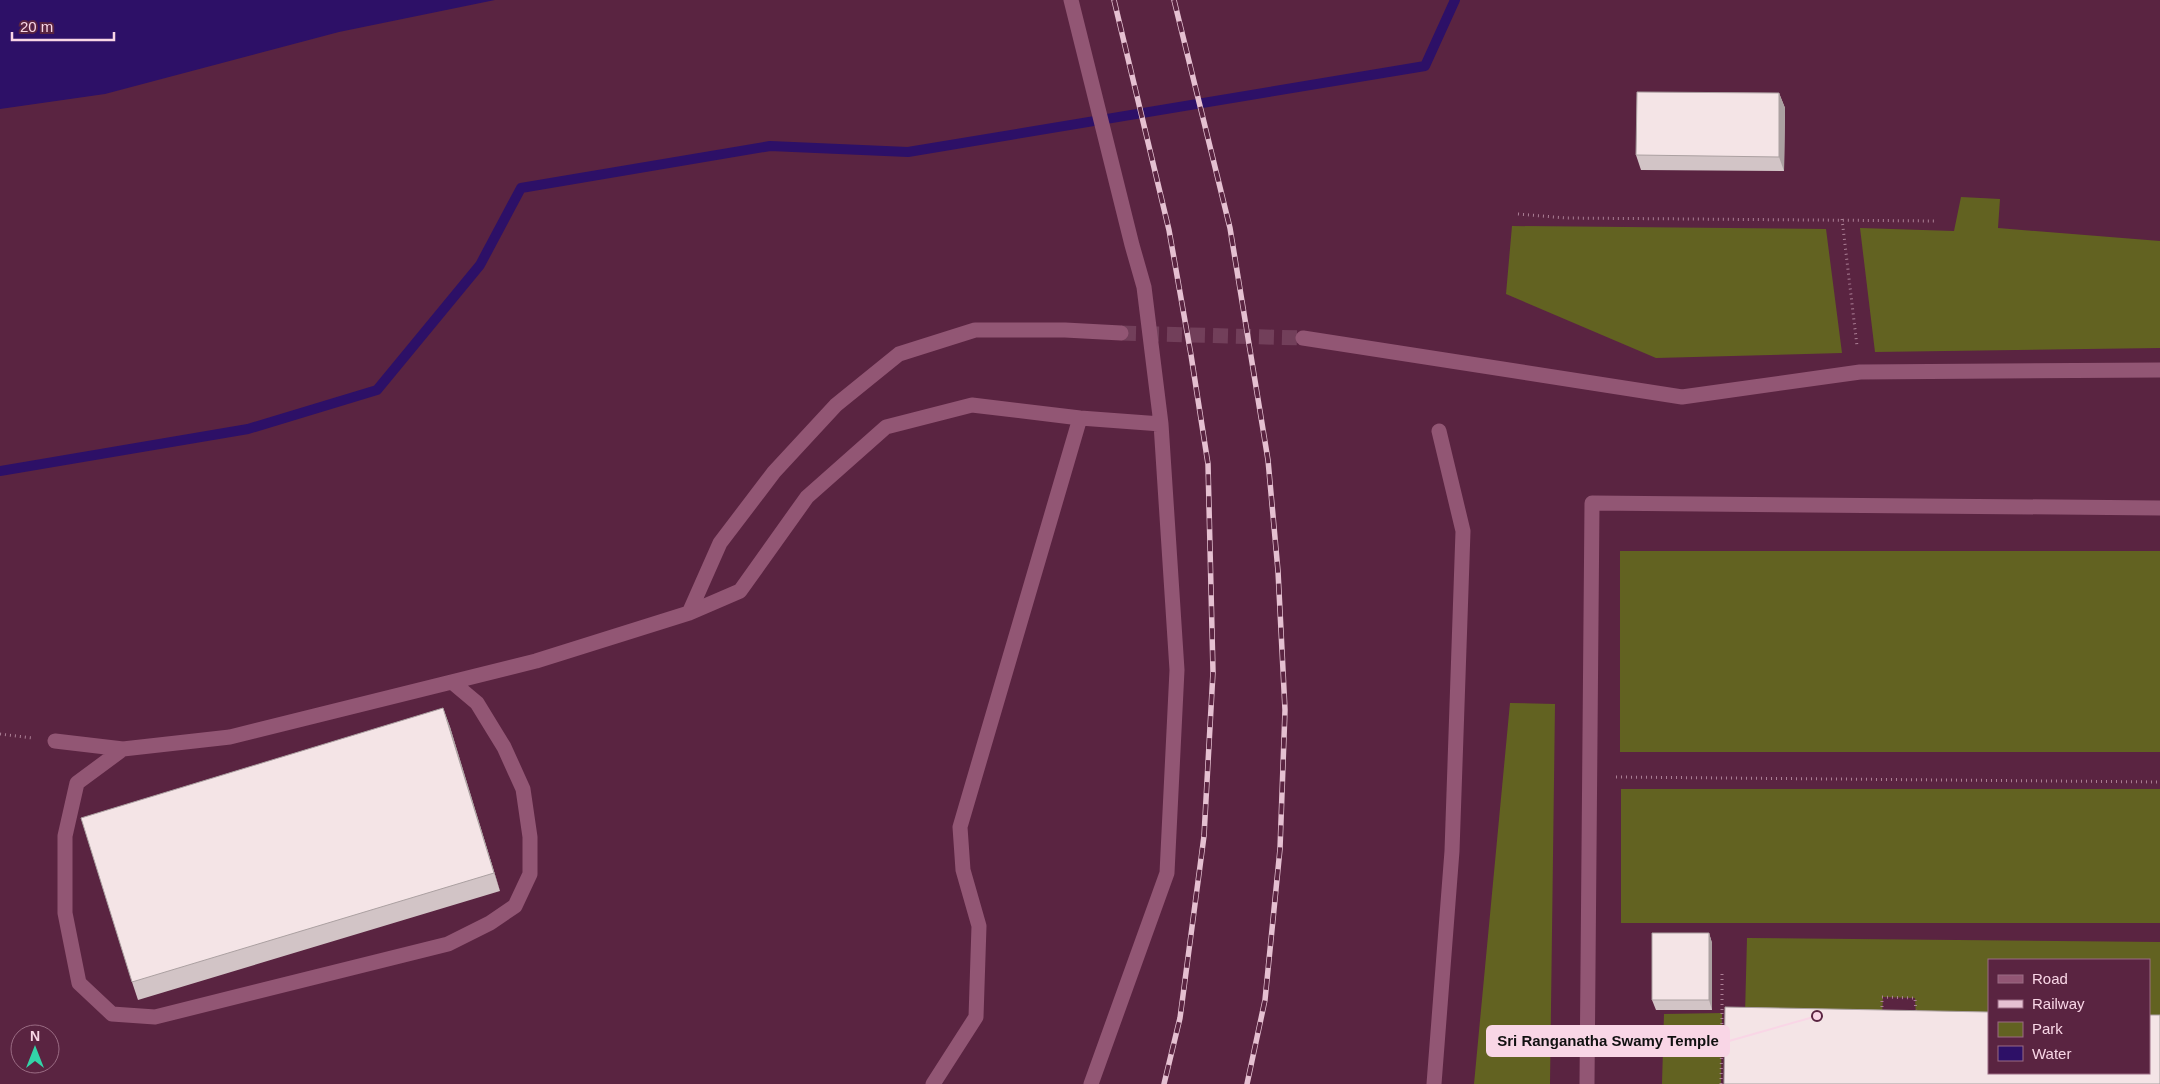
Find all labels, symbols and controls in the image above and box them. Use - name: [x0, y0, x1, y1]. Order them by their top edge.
- scale bar: [12, 10, 115, 42]
- text: 20 m: [20, 18, 53, 35]
- legend: [1988, 959, 2150, 1074]
- text: Road: [2032, 970, 2068, 987]
- text: Railway: [2032, 995, 2085, 1012]
- text: Park: [2032, 1020, 2063, 1037]
- north arrow: [10, 1024, 60, 1074]
- callout: Sri Ranganatha Swamy Temple: [1487, 1026, 1729, 1056]
- text: N: [30, 1028, 40, 1044]
- text: Sri Ranganatha Swamy Temple: [1497, 1032, 1719, 1049]
- text: Water: [2032, 1045, 2071, 1062]

